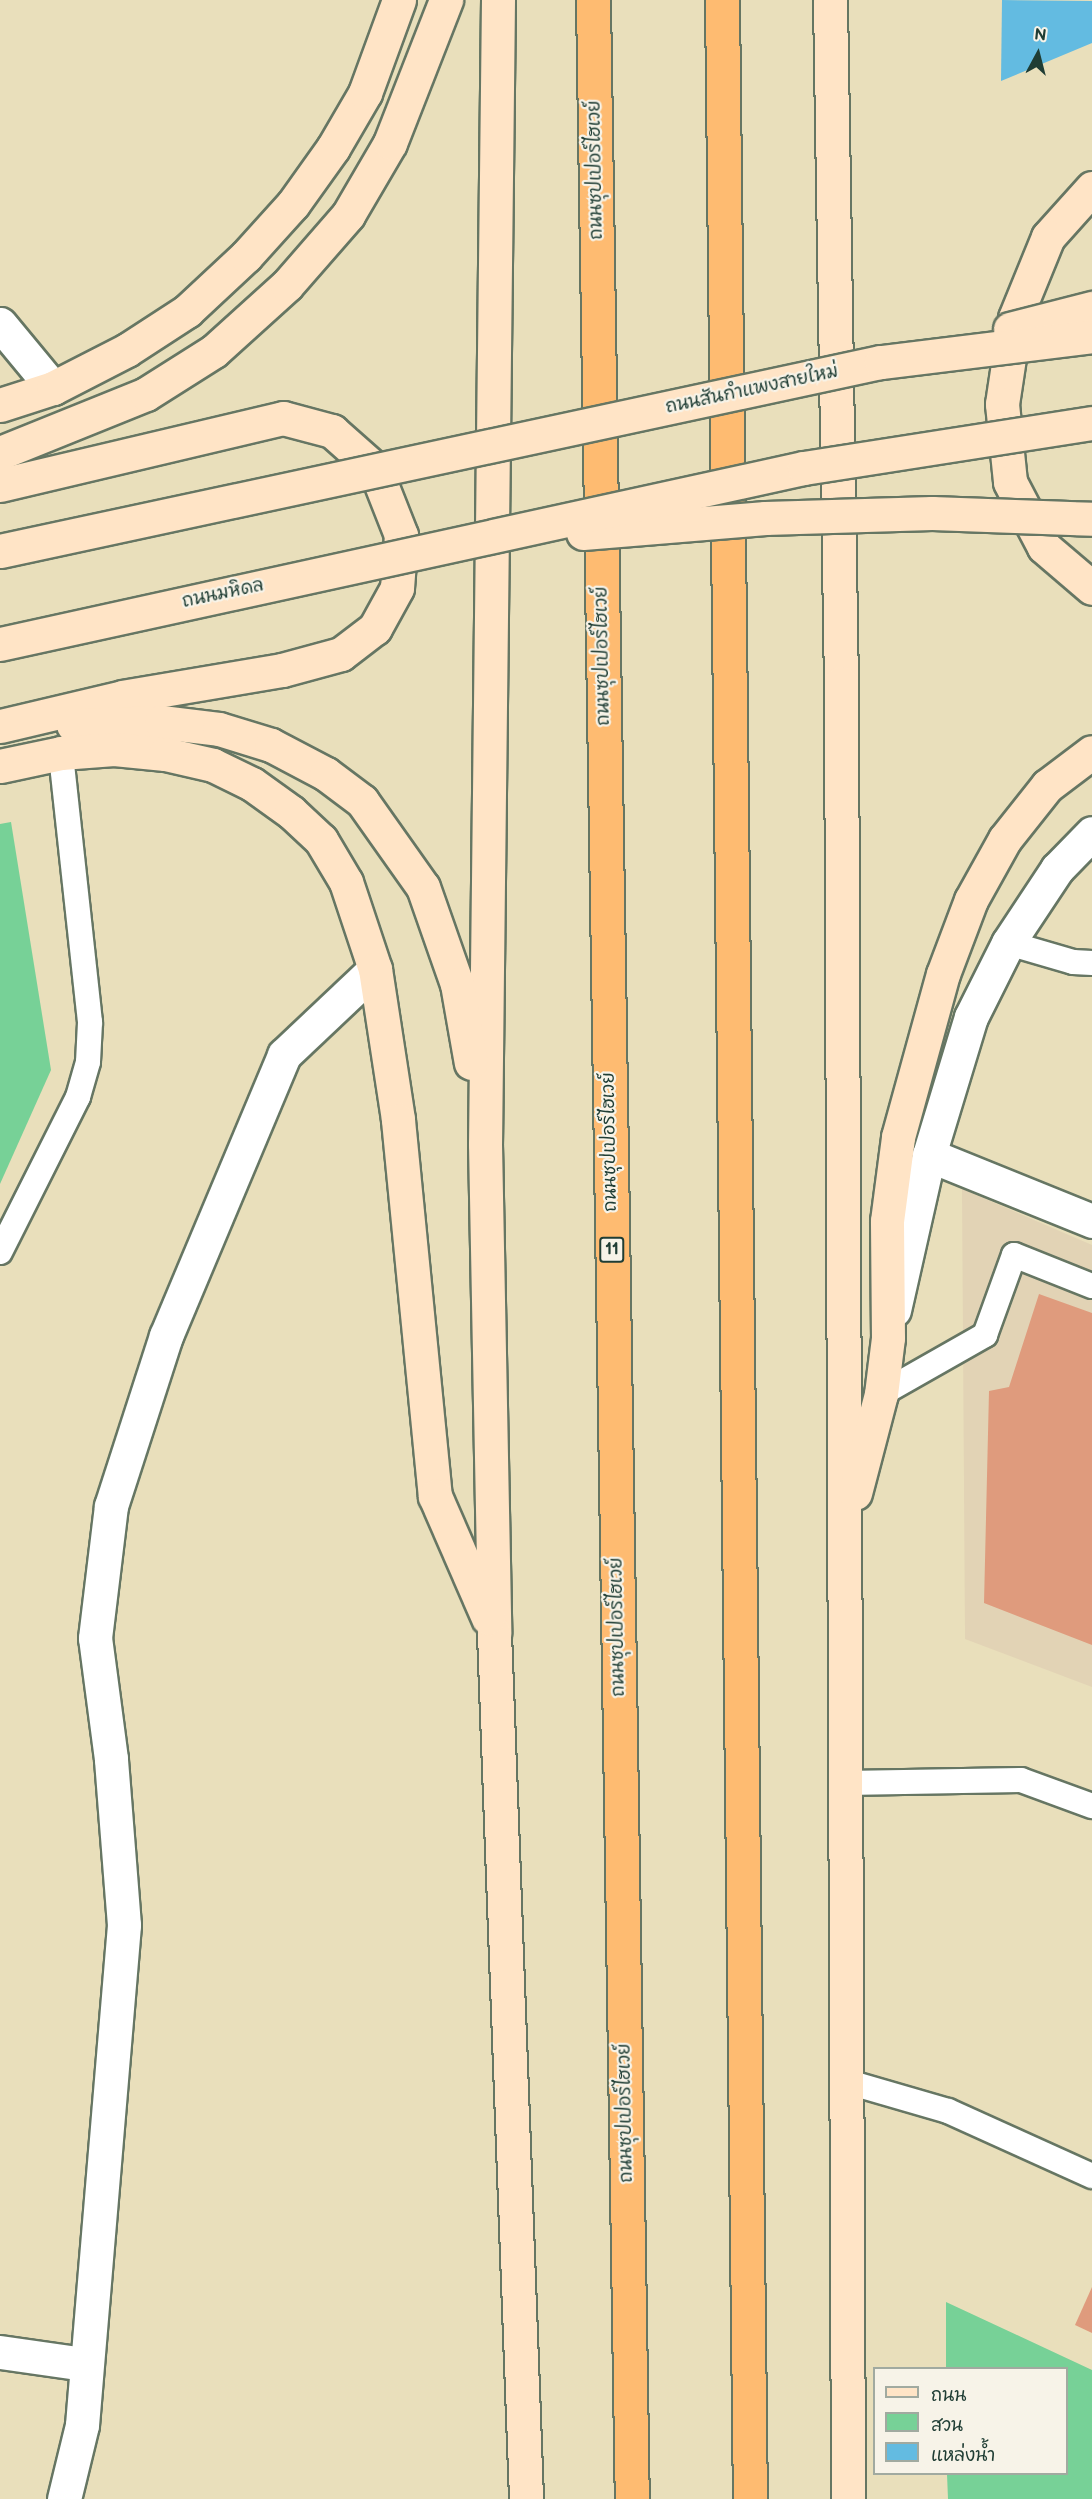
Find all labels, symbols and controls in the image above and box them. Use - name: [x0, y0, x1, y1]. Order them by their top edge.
- north arrow: [1008, 24, 1068, 84]
- text: N: [1033, 25, 1047, 46]
- street label: ถนนซุปเปอร์ไฮเวย์: [584, 100, 608, 240]
- street label: ถนนสันกำแพงสายใหม่: [664, 361, 840, 419]
- street label: ถนนมหิดล: [180, 575, 266, 613]
- street label: ถนนซุปเปอร์ไฮเวย์: [591, 586, 615, 726]
- street label: ถนนซุปเปอร์ไฮเวย์: [598, 1072, 622, 1212]
- road number: 11: [598, 1237, 626, 1263]
- street label: ถนนซุปเปอร์ไฮเวย์: [606, 1557, 630, 1697]
- street label: ถนนซุปเปอร์ไฮเวย์: [614, 2043, 638, 2183]
- legend: [873, 2367, 1068, 2475]
- text: ถนน: [931, 2385, 966, 2406]
- text: สวน: [931, 2415, 963, 2436]
- text: แหล่งน้ำ: [931, 2445, 995, 2466]

